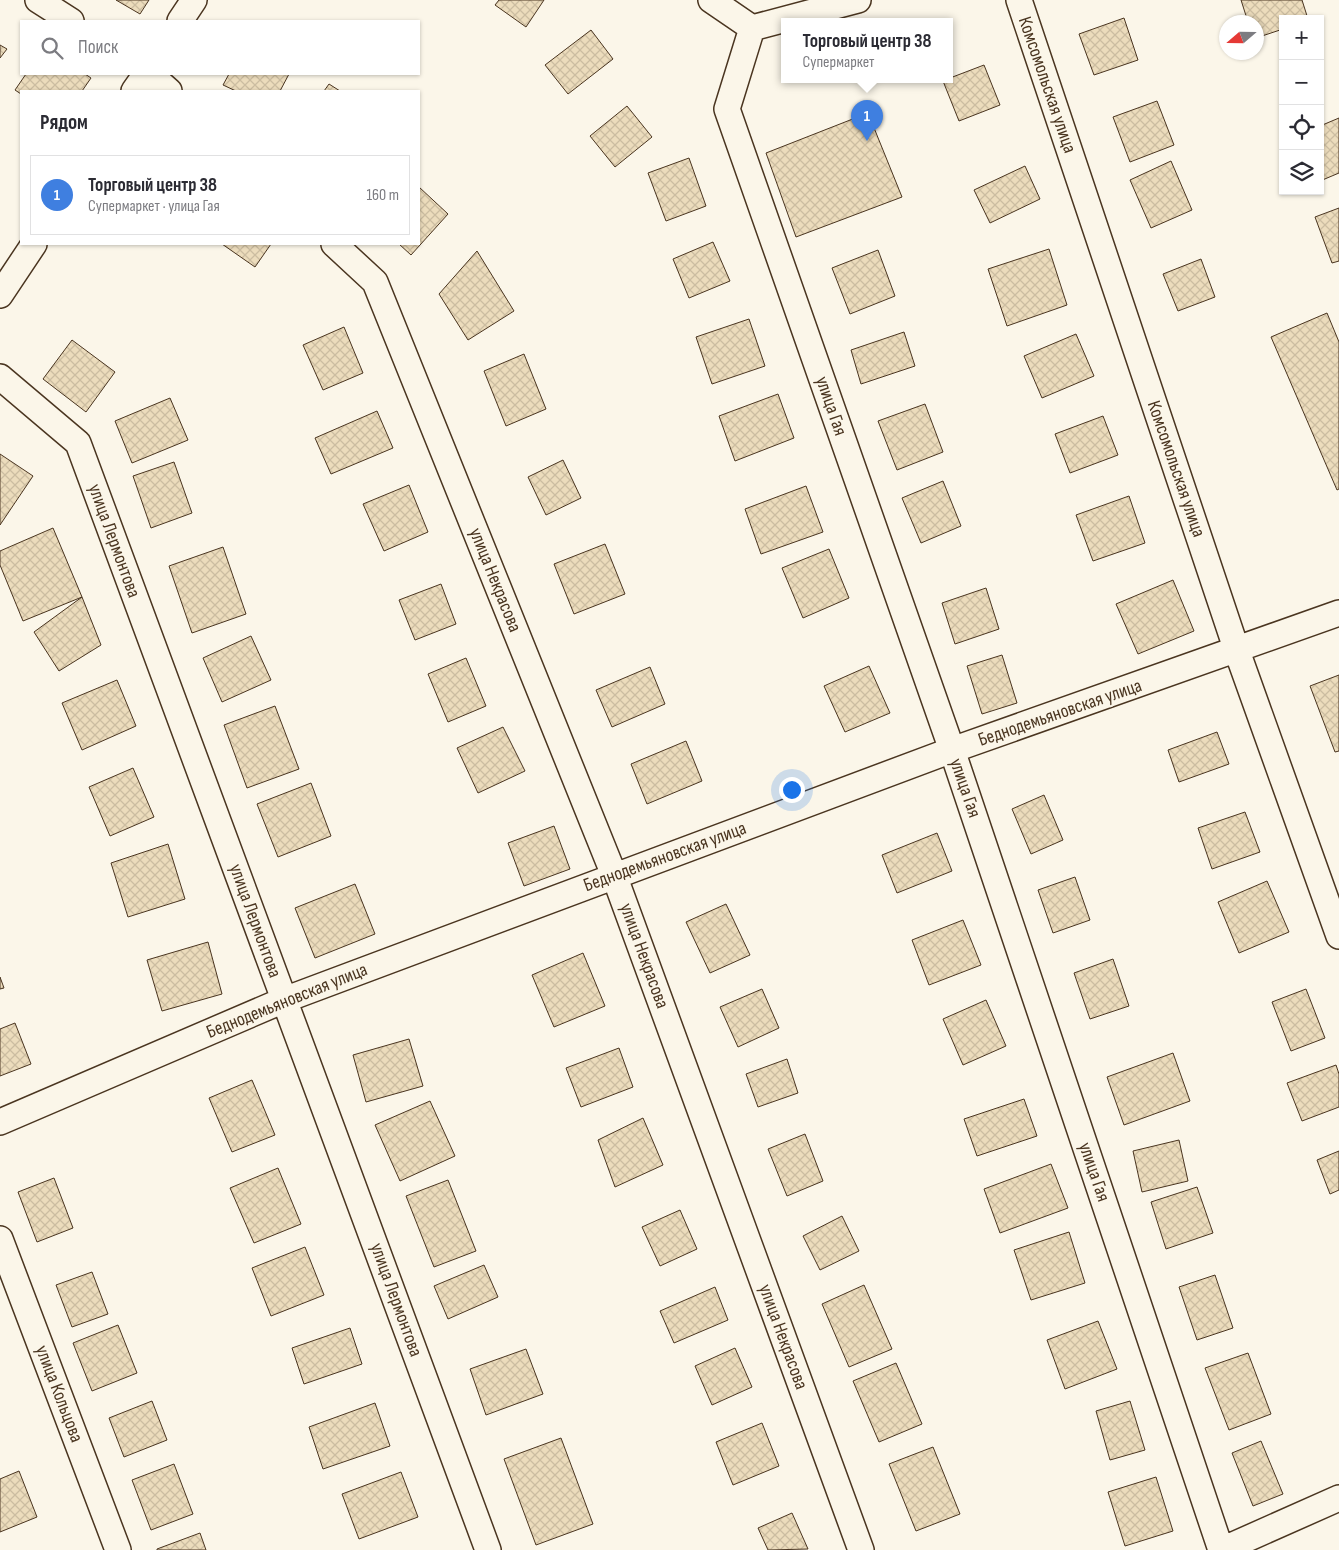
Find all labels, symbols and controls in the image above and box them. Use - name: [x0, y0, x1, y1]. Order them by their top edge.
- street label: Комсомольская улица: [1013, 14, 1081, 156]
- north arrow: [1219, 15, 1264, 60]
- map controls: [1279, 15, 1324, 195]
- button: +: [1279, 15, 1324, 60]
- popup: [781, 18, 953, 83]
- search box: [20, 20, 420, 75]
- text: Торговый центр 38: [803, 30, 931, 53]
- icon: search: [38, 34, 66, 62]
- text: Поиск: [78, 36, 118, 59]
- text: Супермаркет: [803, 53, 874, 72]
- button: −: [1279, 60, 1324, 105]
- pin: 1: [851, 100, 883, 141]
- button: locate: [1279, 105, 1324, 150]
- text: Рядом: [40, 110, 88, 135]
- button: layers: [1279, 150, 1324, 195]
- text: Торговый центр 38: [88, 174, 217, 197]
- text: 1: [54, 186, 60, 205]
- text: 160 m: [366, 186, 399, 205]
- text: Супермаркет · улица Гая: [88, 197, 220, 216]
- street label: улица Гая: [810, 373, 852, 439]
- street label: Комсомольская улица: [1142, 398, 1210, 540]
- street label: улица Лермонтова: [83, 481, 145, 601]
- street label: улица Некрасова: [464, 525, 526, 635]
- street label: Беднодемьяновская улица: [975, 674, 1145, 752]
- street label: улица Гая: [944, 755, 986, 821]
- your location: [779, 777, 805, 803]
- street label: Беднодемьяновская улица: [580, 817, 750, 897]
- street label: улица Лермонтова: [224, 861, 286, 981]
- street label: улица Некрасова: [614, 900, 674, 1012]
- street label: Беднодемьяновская улица: [203, 958, 371, 1044]
- street label: улица Гая: [1073, 1139, 1115, 1205]
- street label: улица Лермонтова: [365, 1240, 427, 1360]
- street label: улица Некрасова: [753, 1281, 813, 1393]
- street label: улица Кольцова: [30, 1342, 88, 1446]

